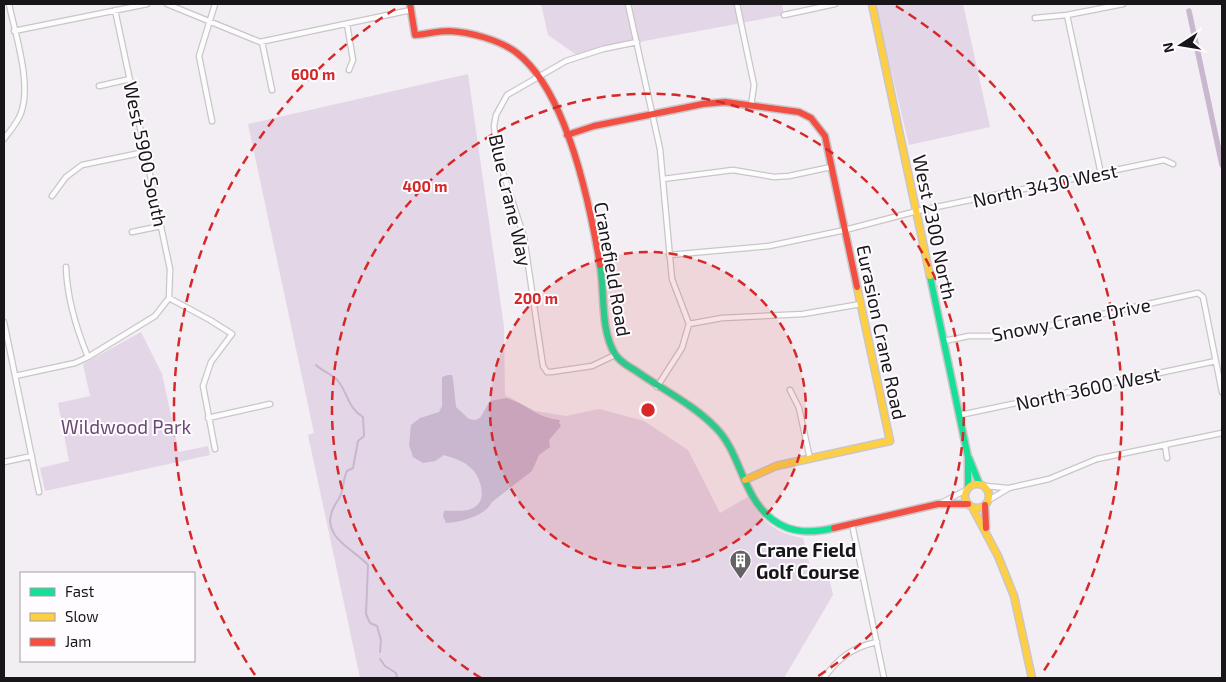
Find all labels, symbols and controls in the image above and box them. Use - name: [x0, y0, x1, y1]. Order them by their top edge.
- north arrow: [1156, 20, 1206, 70]
- text: N: [1158, 41, 1177, 55]
- text: 600 m: [291, 65, 335, 83]
- street label: West 5900 South: [119, 79, 173, 229]
- street label: Blue Crane Way: [485, 132, 537, 268]
- street label: West 2300 North: [908, 152, 962, 302]
- street label: North 3430 West: [971, 158, 1119, 212]
- text: 400 m: [403, 177, 447, 195]
- street label: Cranefield Road: [590, 200, 636, 338]
- street label: Eurasion Crane Road: [852, 243, 912, 421]
- text: 200 m: [514, 289, 558, 307]
- street label: Snowy Crane Drive: [990, 292, 1152, 346]
- street label: North 3600 West: [1014, 361, 1162, 415]
- centre of rings: [639, 401, 657, 419]
- park label: Wildwood Park: [61, 415, 192, 438]
- place label: Crane Field Golf Course: [756, 538, 860, 583]
- building icon: Crane Field Golf Course: [728, 548, 752, 579]
- legend: [20, 572, 195, 662]
- text: Fast: [65, 582, 95, 600]
- text: Slow: [65, 607, 99, 625]
- text: Jam: [65, 632, 91, 650]

